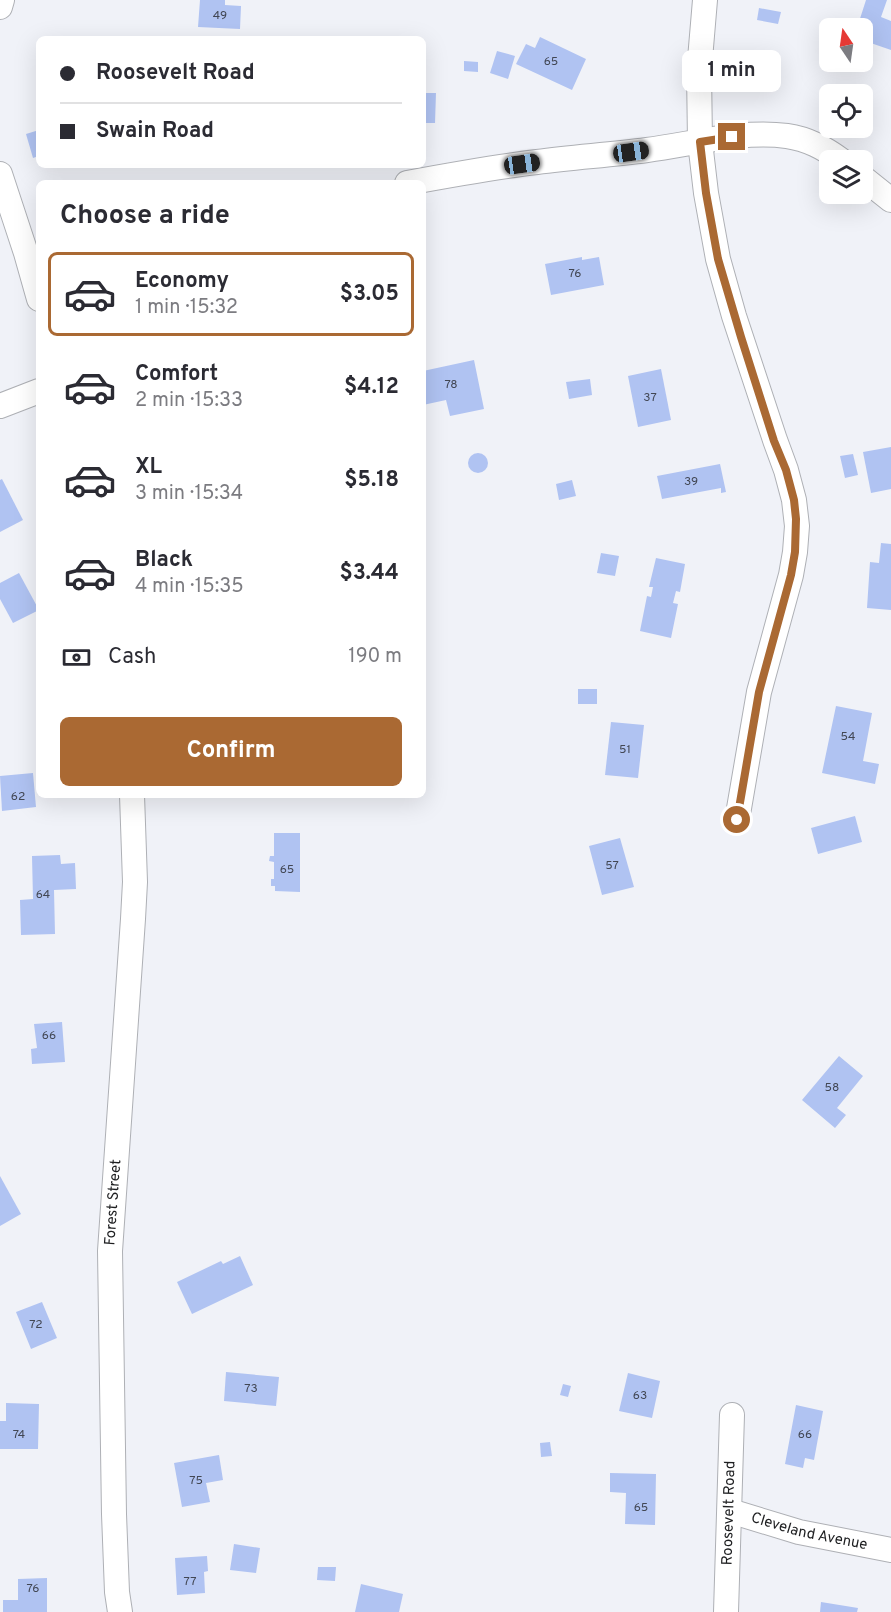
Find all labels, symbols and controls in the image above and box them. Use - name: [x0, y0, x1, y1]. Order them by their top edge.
- house number: 49: [213, 8, 227, 24]
- north arrow: [819, 18, 873, 72]
- map controls: [819, 18, 873, 204]
- callout: 1 min: [682, 50, 782, 92]
- house number: 65: [544, 54, 558, 70]
- text: 1 min: [707, 58, 756, 84]
- text: Roosevelt Road: [96, 60, 255, 87]
- button: locate: [819, 84, 873, 138]
- text: Swain Road: [96, 118, 214, 145]
- route end: [718, 123, 745, 150]
- car: [612, 141, 650, 163]
- button: layers: [819, 150, 873, 204]
- car: [503, 153, 541, 175]
- text: Choose a ride: [60, 199, 230, 233]
- house number: 76: [569, 266, 581, 282]
- icon: car: [63, 267, 117, 321]
- text: Economy: [135, 268, 229, 295]
- text: $3.05: [340, 281, 399, 308]
- text: 1 min · 15:32: [135, 295, 238, 321]
- icon: car: [63, 360, 117, 414]
- text: Comfort: [135, 361, 218, 388]
- text: $4.12: [344, 374, 399, 401]
- house number: 78: [444, 377, 458, 393]
- text: 2 min · 15:33: [135, 388, 243, 414]
- house number: 37: [643, 390, 657, 406]
- icon: car: [63, 453, 117, 507]
- text: XL: [135, 454, 162, 481]
- text: $5.18: [344, 467, 399, 494]
- house number: 39: [684, 474, 698, 490]
- text: 3 min · 15:34: [135, 481, 243, 507]
- icon: car: [63, 546, 117, 600]
- text: Black: [135, 547, 193, 574]
- text: $3.44: [339, 560, 399, 587]
- text: 4 min · 15:35: [135, 574, 244, 600]
- icon: cash: [60, 641, 93, 674]
- text: Cash: [108, 644, 157, 671]
- text: 190 m: [348, 644, 402, 670]
- button: Confirm: [60, 717, 402, 786]
- house number: 54: [840, 729, 856, 745]
- house number: 51: [619, 742, 631, 758]
- house number: 62: [11, 789, 25, 805]
- route start: [723, 806, 750, 833]
- house number: 57: [605, 858, 619, 874]
- house number: 65: [280, 862, 294, 878]
- house number: 64: [36, 887, 50, 903]
- house number: 66: [42, 1028, 56, 1044]
- house number: 58: [825, 1080, 839, 1096]
- street label: Forest Street: [101, 1159, 126, 1246]
- house number: 72: [29, 1317, 43, 1333]
- house number: 73: [244, 1381, 258, 1397]
- house number: 63: [633, 1388, 647, 1404]
- house number: 74: [13, 1427, 25, 1443]
- house number: 66: [798, 1427, 812, 1443]
- street label: Roosevelt Road: [718, 1460, 740, 1566]
- house number: 75: [189, 1473, 203, 1489]
- house number: 65: [634, 1500, 648, 1516]
- street label: Cleveland Avenue: [749, 1508, 869, 1555]
- house number: 77: [184, 1574, 196, 1590]
- house number: 76: [27, 1581, 39, 1597]

